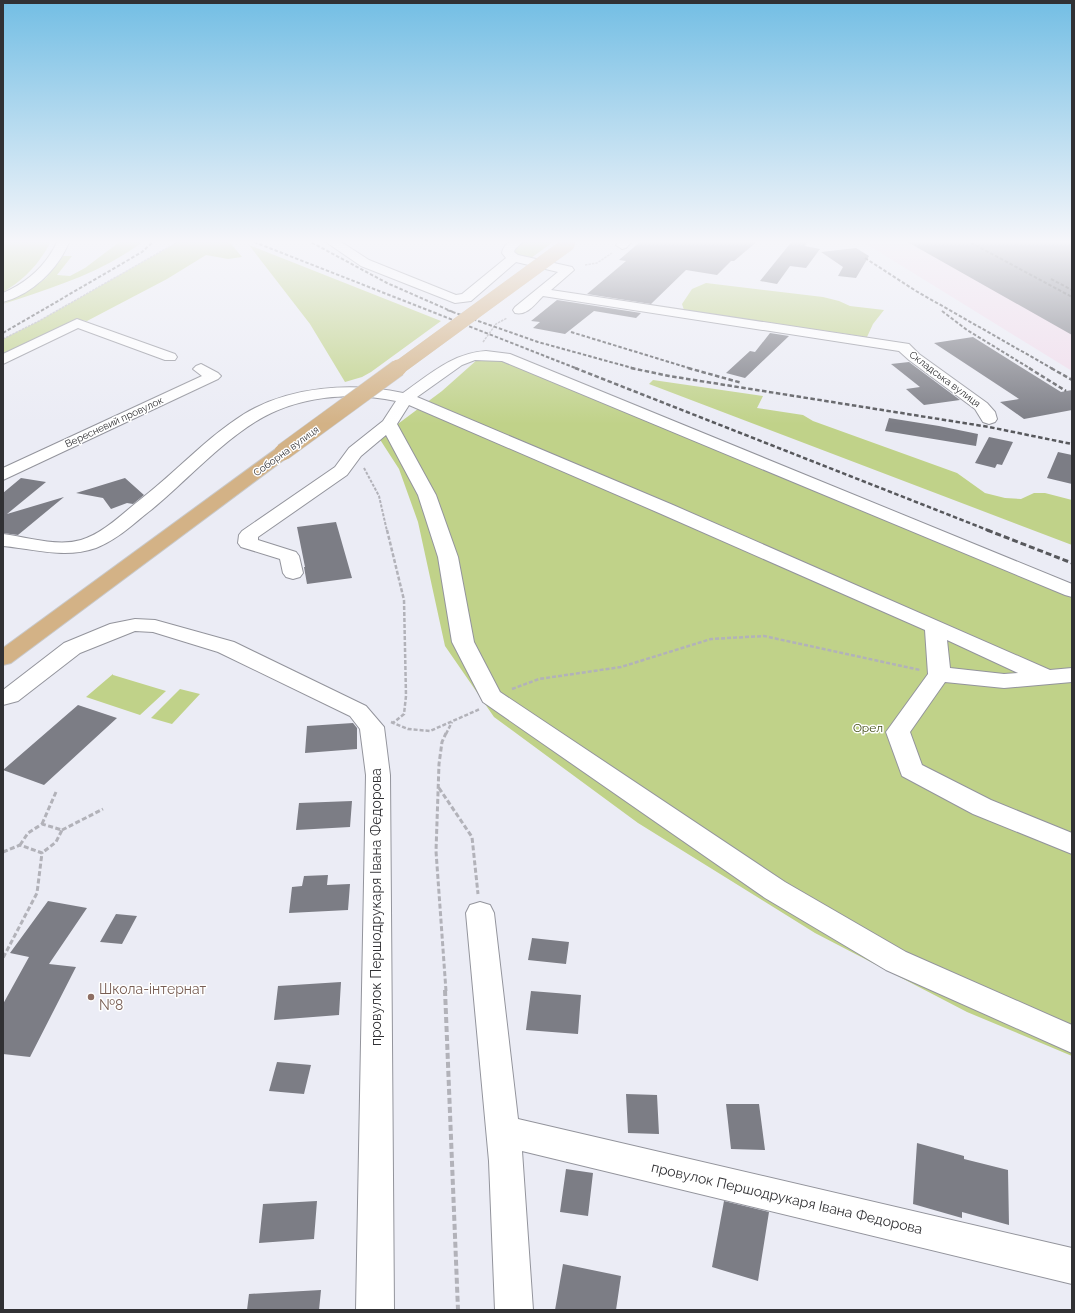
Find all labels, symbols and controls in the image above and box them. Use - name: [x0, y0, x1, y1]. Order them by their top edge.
- street label: Складська вулиця: [907, 349, 983, 409]
- street label: Вересневий провулок: [63, 394, 165, 450]
- street label: Соборна вулиця: [251, 424, 321, 478]
- park label: Орел: [853, 721, 883, 735]
- street label: провулок Першодрукаря Івана Федорова: [368, 768, 384, 1046]
- place label: Школа-інтернат №8: [99, 981, 206, 1013]
- marker: Школа-інтернат №8: [86, 992, 96, 1002]
- street label: провулок Першодрукаря Івана Федорова: [650, 1159, 924, 1237]

